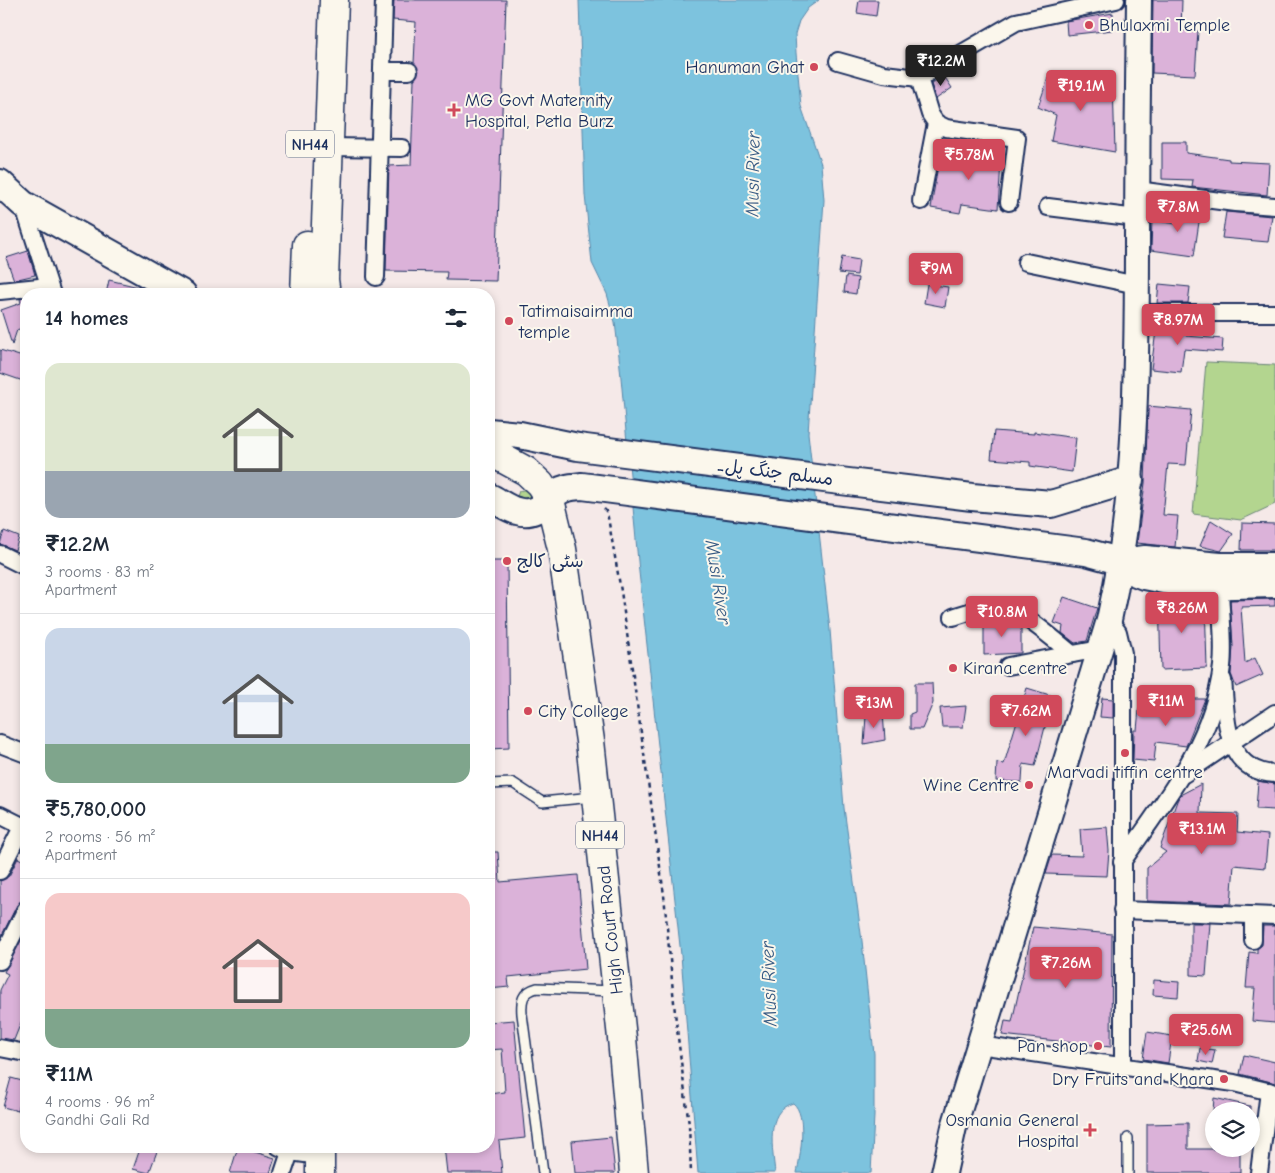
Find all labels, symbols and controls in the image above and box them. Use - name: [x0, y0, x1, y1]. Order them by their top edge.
- place label: Bhulaxmi Temple: [1099, 15, 1230, 36]
- marker: Bhulaxmi Temple: [1083, 19, 1095, 31]
- pin: ₹12.2M: [900, 44, 982, 87]
- text: ₹12.2M: [917, 52, 966, 70]
- place label: Hanuman Ghat: [685, 57, 805, 78]
- marker: Hanuman Ghat: [808, 61, 820, 73]
- pin: ₹19.1M: [1040, 70, 1122, 112]
- text: ₹19.1M: [1057, 77, 1105, 95]
- place label: MG Govt Maternity Hospital, Petla Burz: [465, 90, 614, 132]
- marker: MG Govt Maternity Hospital, Petla Burz: [447, 103, 461, 117]
- road number: NH44: [286, 130, 334, 158]
- water label: Musi River: [741, 130, 765, 218]
- pin: ₹5.78M: [928, 138, 1010, 181]
- text: ₹5.78M: [944, 146, 994, 164]
- pin: ₹7.8M: [1143, 190, 1213, 233]
- text: ₹7.8M: [1157, 198, 1199, 216]
- pin: ₹9M: [912, 252, 960, 295]
- text: ₹9M: [920, 260, 952, 278]
- place label: Tatimaisaimma temple: [518, 301, 633, 343]
- icon: filters: [442, 304, 470, 332]
- pin: ₹8.97M: [1137, 304, 1219, 346]
- text: 14 homes: [45, 306, 128, 330]
- text: ₹8.97M: [1153, 311, 1203, 329]
- marker: Tatimaisaimma temple: [503, 315, 515, 327]
- icon: home: [213, 395, 303, 485]
- street label: مسلم جنگ پل۔: [715, 455, 834, 493]
- text: ₹12.2M: [45, 532, 109, 556]
- water label: Musi River: [700, 537, 736, 627]
- place label: سٹی کالج: [517, 551, 584, 573]
- marker: سٹی کالج: [501, 555, 513, 567]
- text: 3 rooms · 83 m²: [45, 563, 154, 581]
- text: Apartment: [45, 581, 117, 599]
- pin: ₹8.26M: [1141, 592, 1223, 634]
- pin: ₹10.8M: [961, 596, 1043, 638]
- text: ₹8.26M: [1156, 599, 1208, 617]
- text: ₹10.8M: [977, 603, 1027, 621]
- place label: Kirana centre: [963, 658, 1067, 679]
- icon: home: [213, 661, 303, 751]
- marker: Kirana centre: [947, 662, 959, 674]
- pin: ₹11M: [1136, 684, 1196, 727]
- pin: ₹13M: [844, 686, 904, 729]
- text: ₹11M: [1148, 692, 1184, 710]
- text: ₹13M: [855, 694, 893, 712]
- pin: ₹7.62M: [985, 694, 1067, 737]
- place label: City College: [538, 701, 628, 722]
- text: ₹7.62M: [1001, 702, 1051, 720]
- marker: City College: [522, 705, 534, 717]
- marker: Marvadi tiffin centre: [1119, 747, 1131, 759]
- place label: Marvadi tiffin centre: [1047, 762, 1203, 783]
- place label: Wine Centre: [923, 775, 1019, 796]
- marker: Wine Centre: [1023, 779, 1035, 791]
- text: ₹5,780,000: [45, 797, 146, 821]
- pin: ₹13.1M: [1161, 812, 1243, 855]
- text: ₹13.1M: [1178, 820, 1226, 838]
- road number: NH44: [576, 822, 624, 848]
- text: 2 rooms · 56 m²: [45, 828, 155, 846]
- text: Apartment: [45, 846, 117, 864]
- street label: High Court Road: [593, 865, 628, 995]
- icon: home: [213, 926, 303, 1016]
- water label: Musi River: [756, 940, 782, 1028]
- pin: ₹7.26M: [1025, 946, 1107, 989]
- text: ₹7.26M: [1041, 954, 1091, 972]
- pin: ₹25.6M: [1165, 1014, 1247, 1056]
- text: ₹25.6M: [1180, 1021, 1232, 1039]
- place label: Pan shop: [1017, 1036, 1088, 1057]
- marker: Pan shop: [1092, 1040, 1104, 1052]
- text: ₹11M: [45, 1062, 93, 1086]
- place label: Dry Fruits and Khara: [1052, 1069, 1214, 1090]
- marker: Dry Fruits and Khara: [1218, 1073, 1230, 1085]
- text: 4 rooms · 96 m²: [45, 1093, 154, 1111]
- map controls: [1205, 1102, 1260, 1157]
- button: layers: [1205, 1102, 1260, 1157]
- place label: Osmania General Hospital: [946, 1110, 1079, 1152]
- text: Gandhi Gali Rd: [45, 1111, 150, 1129]
- marker: Osmania General Hospital: [1083, 1123, 1097, 1137]

